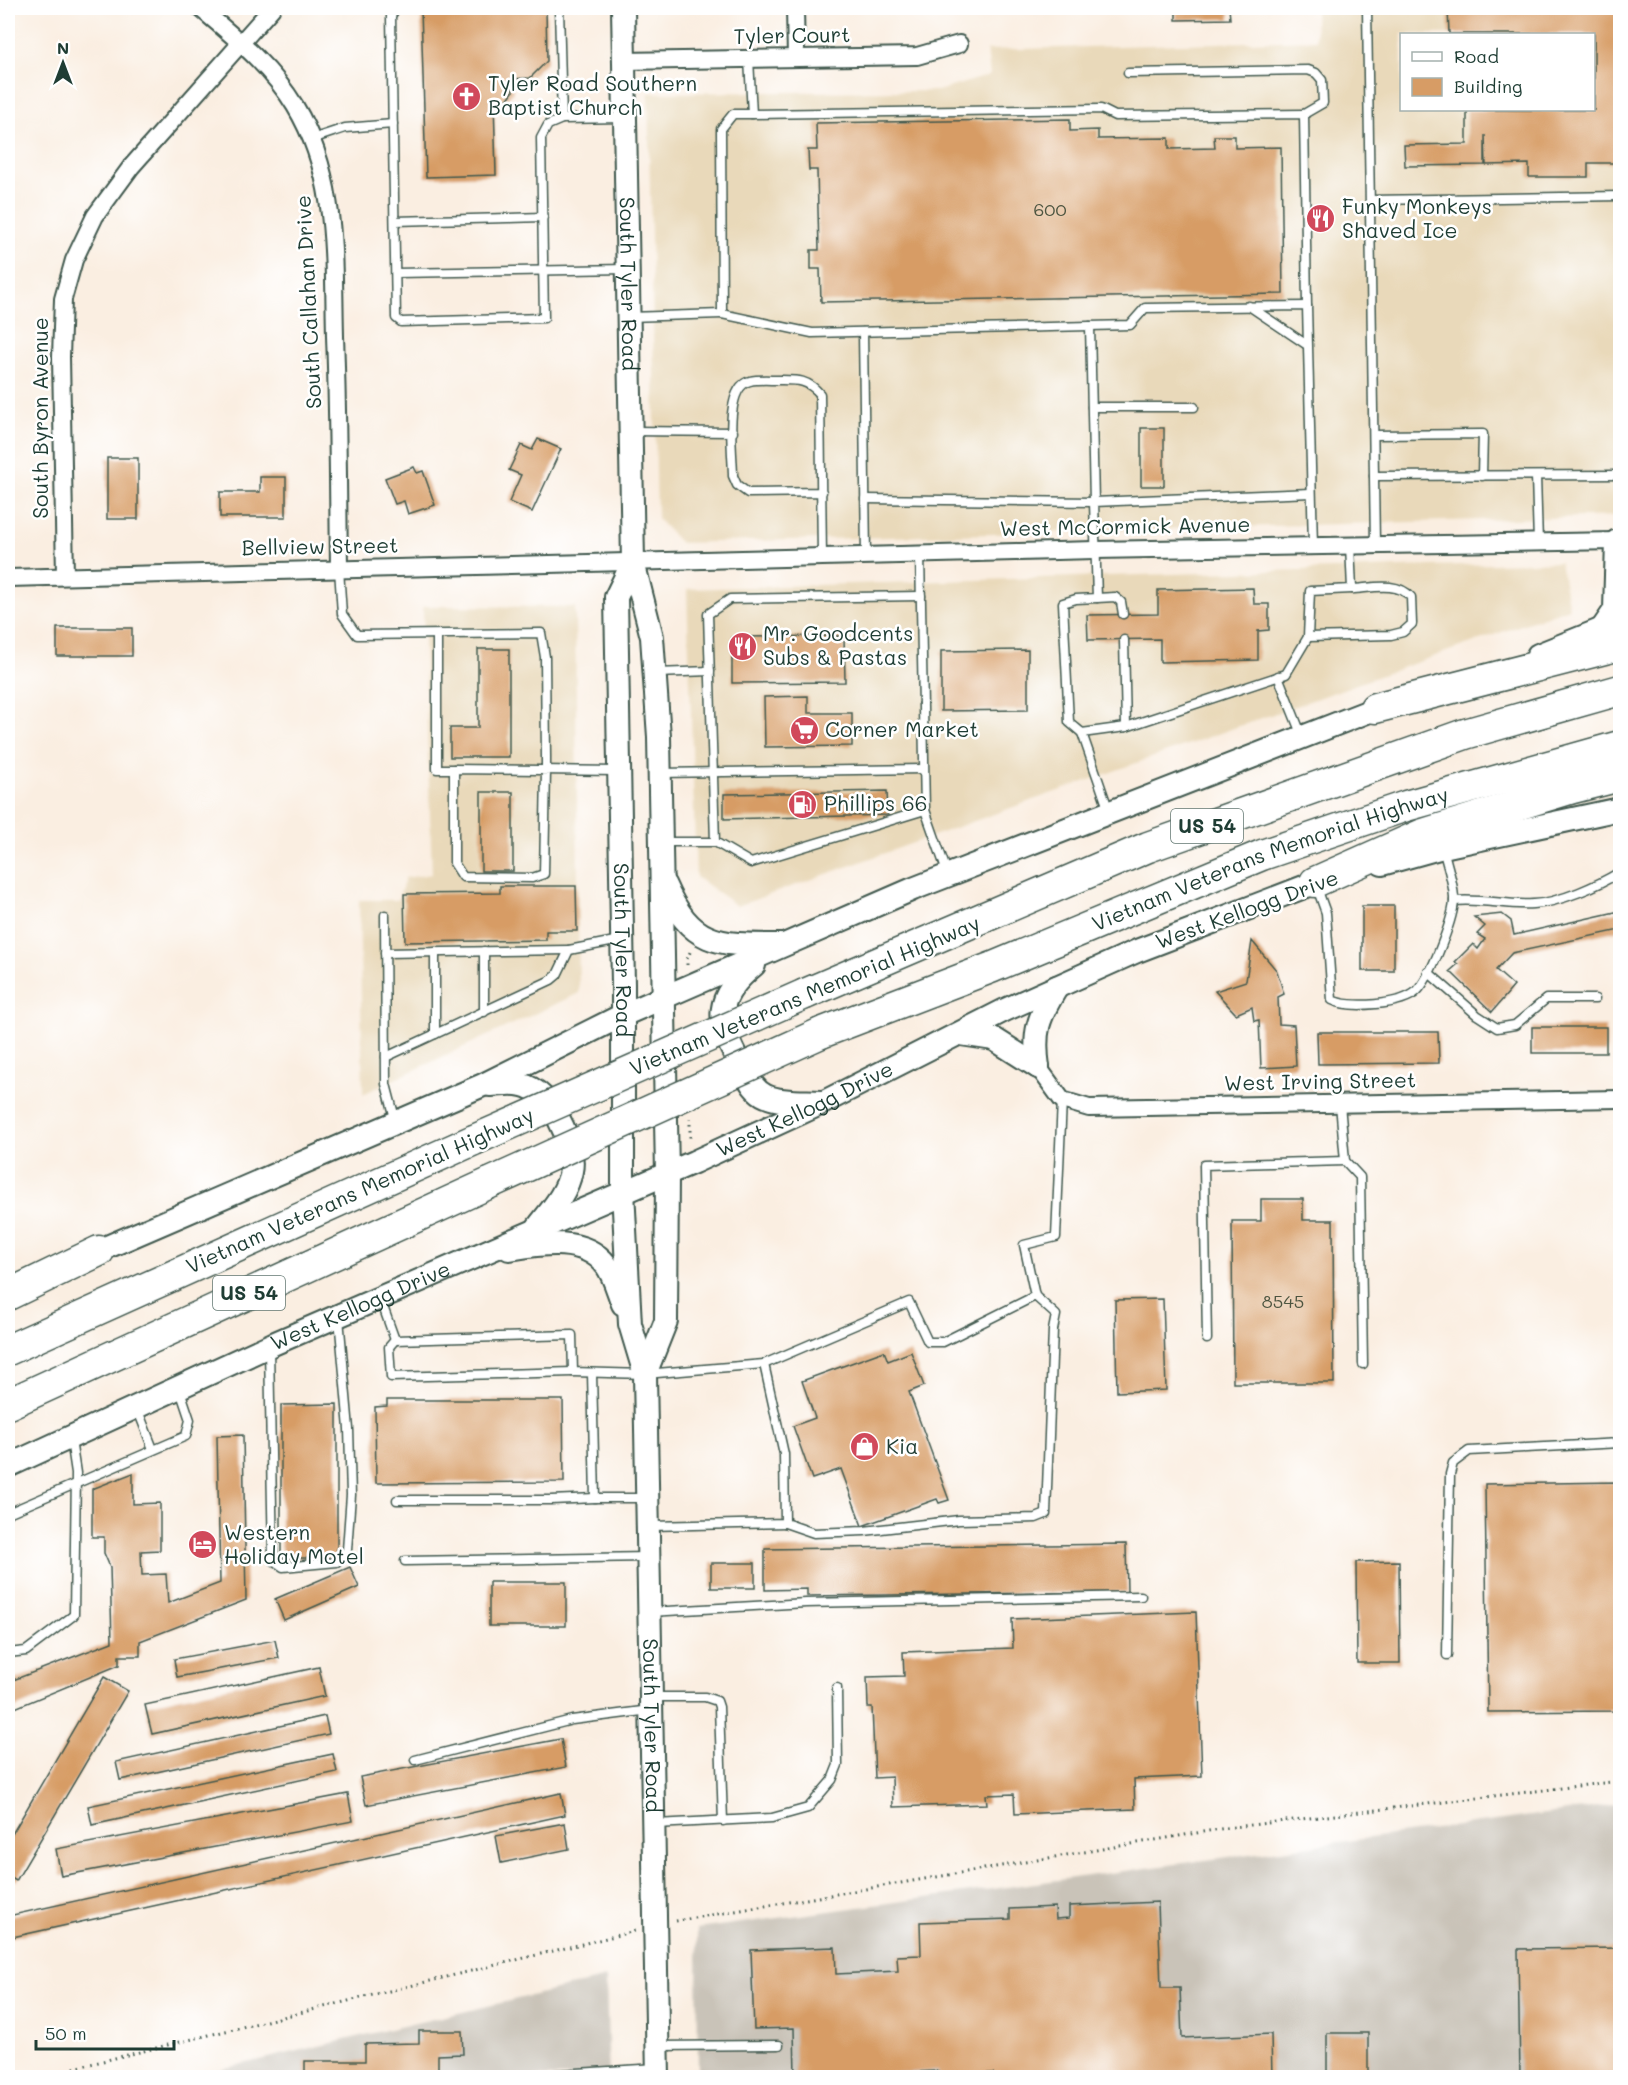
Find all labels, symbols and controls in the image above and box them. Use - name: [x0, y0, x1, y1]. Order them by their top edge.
- street label: Tyler Court: [733, 20, 851, 49]
- north arrow: [33, 33, 93, 93]
- legend: [1400, 33, 1595, 111]
- text: N: [57, 37, 69, 58]
- text: Road: [1454, 44, 1499, 68]
- place label: Tyler Road Southern Baptist Church: [488, 69, 697, 120]
- text: Building: [1454, 74, 1522, 98]
- church icon: Tyler Road Southern Baptist Church: [451, 80, 483, 112]
- place label: Funky Monkeys Shaved Ice: [1342, 192, 1492, 243]
- street label: South Callahan Drive: [288, 194, 327, 410]
- street label: South Tyler Road: [614, 197, 645, 371]
- house number: 600: [1033, 197, 1067, 221]
- restaurant icon: Funky Monkeys Shaved Ice: [1305, 203, 1337, 235]
- street label: South Byron Avenue: [26, 317, 53, 519]
- street label: West McCormick Avenue: [999, 510, 1251, 541]
- street label: Bellview Street: [241, 531, 399, 560]
- place label: Mr. Goodcents Subs & Pastas: [763, 619, 913, 670]
- restaurant icon: Mr. Goodcents Subs & Pastas: [726, 630, 758, 662]
- supermarket icon: Corner Market: [788, 714, 820, 746]
- place label: Corner Market: [825, 715, 979, 742]
- street label: Vietnam Veterans Memorial Highway: [1088, 780, 1451, 936]
- fuel station icon: Phillips 66: [787, 788, 819, 820]
- place label: Phillips 66: [824, 789, 927, 816]
- road number: US 54: [1171, 809, 1243, 843]
- street label: South Tyler Road: [609, 863, 638, 1037]
- street label: West Kellogg Drive: [1151, 863, 1342, 954]
- street label: Vietnam Veterans Memorial Highway: [625, 908, 984, 1081]
- street label: West Kellogg Drive: [711, 1054, 897, 1162]
- street label: West Irving Street: [1224, 1065, 1416, 1096]
- street label: Vietnam Veterans Memorial Highway: [181, 1100, 538, 1279]
- street label: West Kellogg Drive: [266, 1254, 454, 1356]
- road number: US 54: [213, 1276, 285, 1310]
- house number: 8545: [1262, 1289, 1304, 1313]
- shop icon: Kia: [849, 1431, 881, 1463]
- place label: Kia: [886, 1432, 918, 1459]
- place label: Western Holiday Motel: [224, 1518, 364, 1569]
- hotel icon: Western Holiday Motel: [187, 1529, 219, 1561]
- street label: South Tyler Road: [638, 1638, 668, 1813]
- scale bar: [36, 2013, 174, 2051]
- text: 50 m: [45, 2021, 87, 2045]

